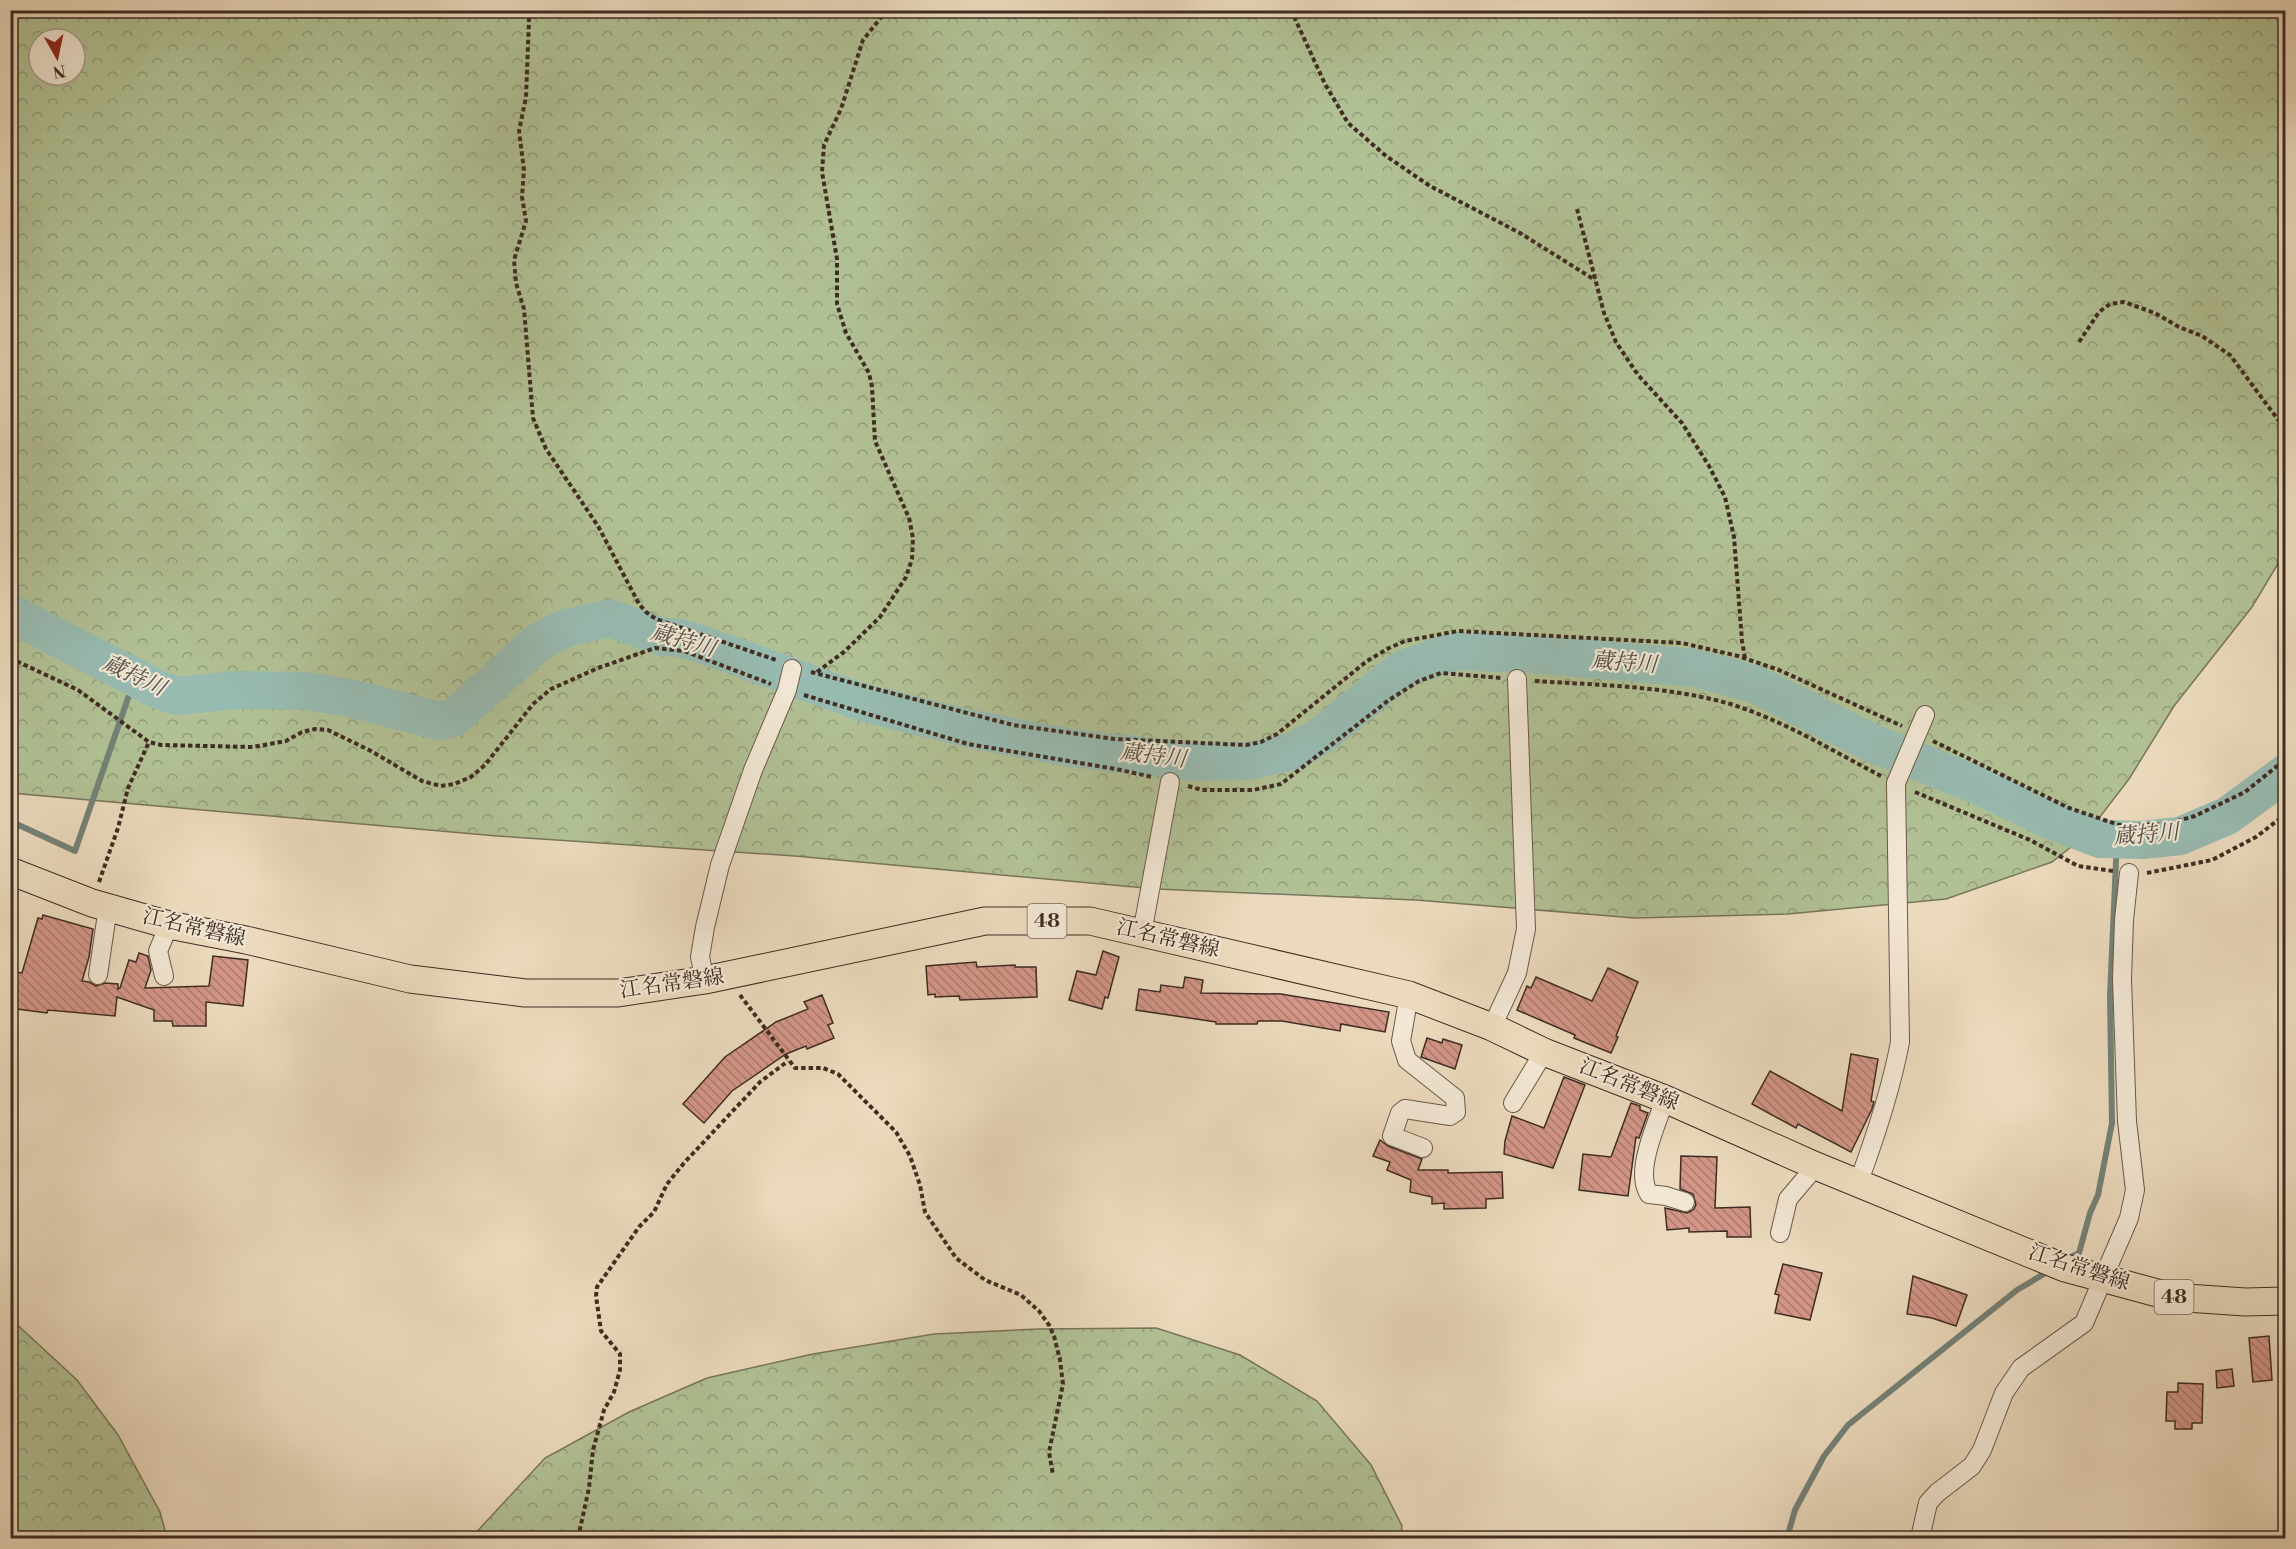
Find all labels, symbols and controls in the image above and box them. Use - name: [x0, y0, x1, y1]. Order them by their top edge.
- north arrow: [27, 27, 87, 87]
- text: N: [51, 60, 67, 82]
- water label: 蔵持川: [648, 619, 720, 664]
- water label: 蔵持川: [1590, 647, 1660, 679]
- water label: 蔵持川: [98, 650, 171, 703]
- water label: 蔵持川: [1119, 739, 1189, 774]
- water label: 蔵持川: [2112, 819, 2182, 851]
- street label: 江名常磐線: [140, 904, 248, 952]
- road number: 48: [1028, 904, 1066, 938]
- street label: 江名常磐線: [1114, 915, 1222, 963]
- street label: 江名常磐線: [618, 964, 726, 1004]
- street label: 江名常磐線: [1575, 1053, 1683, 1117]
- street label: 江名常磐線: [2025, 1239, 2133, 1297]
- road number: 48: [2154, 1280, 2194, 1314]

